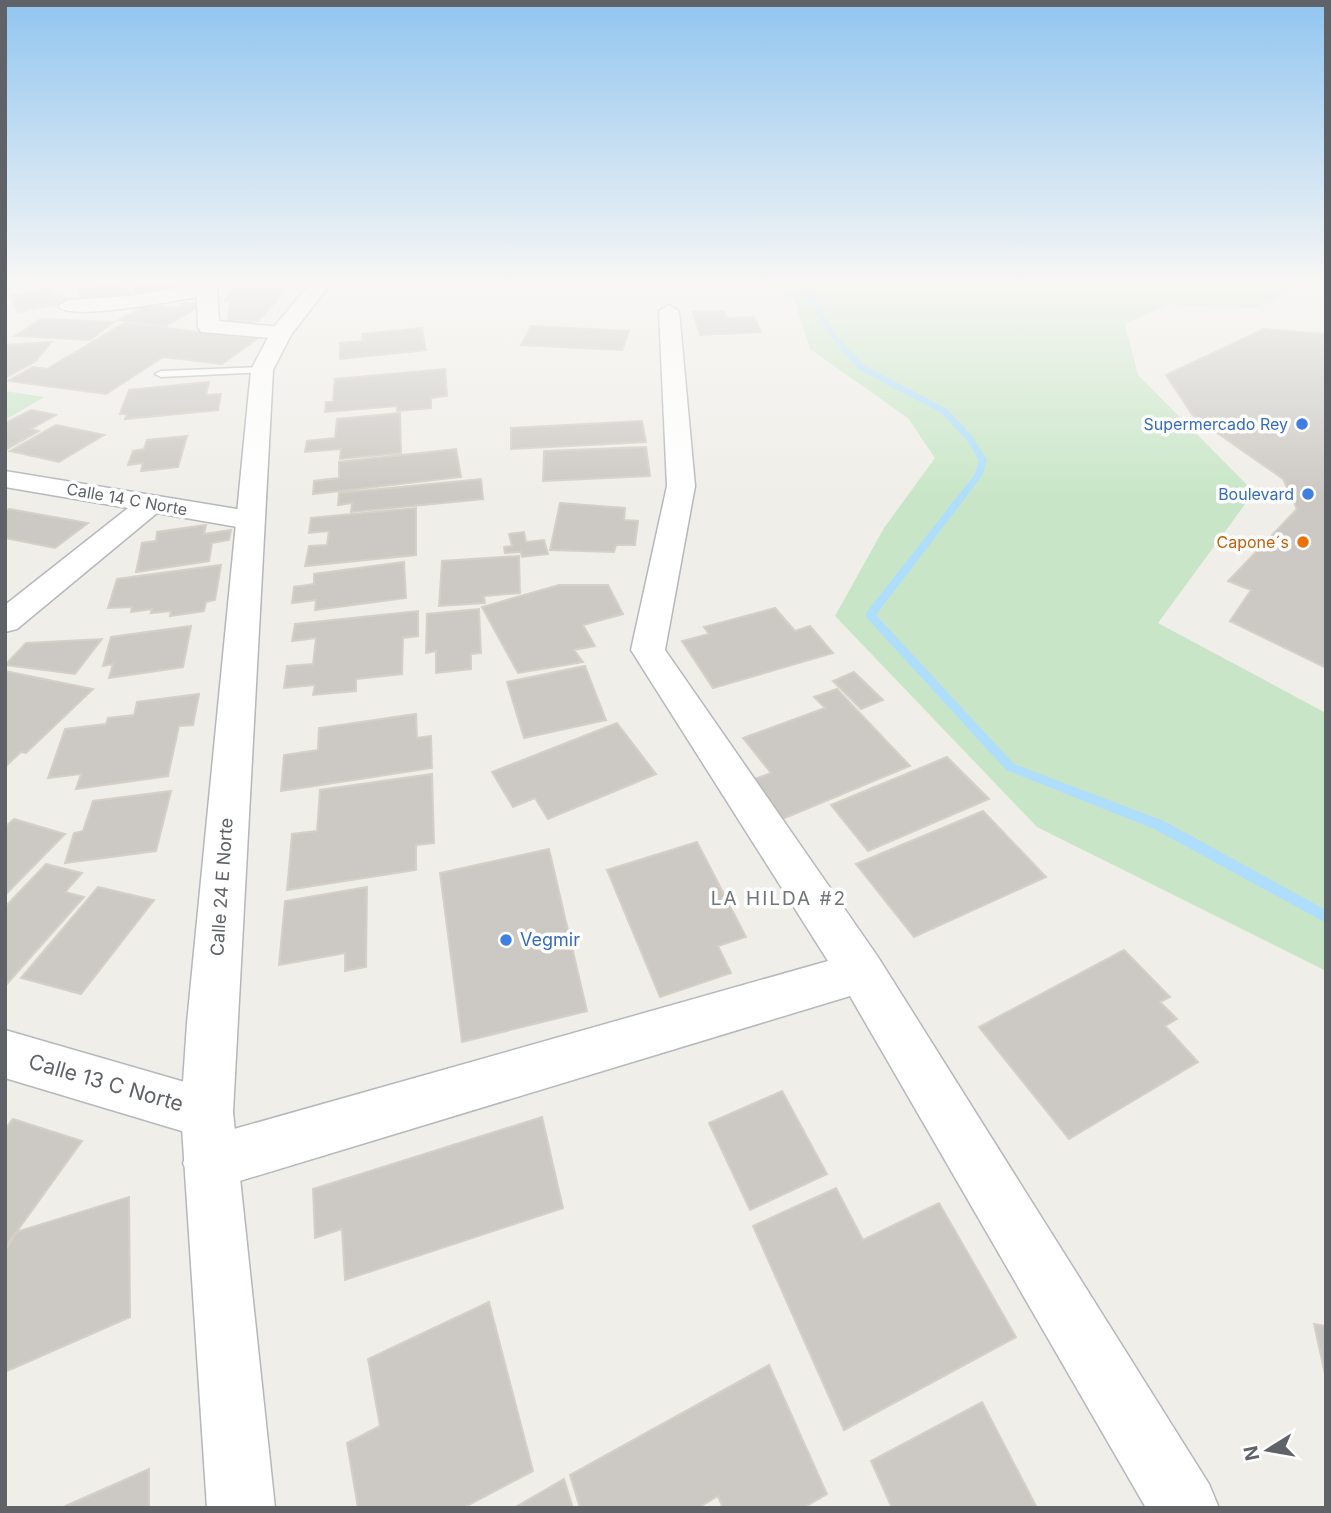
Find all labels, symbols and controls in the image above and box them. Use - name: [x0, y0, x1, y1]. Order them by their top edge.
- place label: Supermercado Rey: [1144, 414, 1288, 434]
- marker: Supermercado Rey: [1294, 416, 1310, 432]
- street label: Calle 14 C Norte: [65, 479, 189, 519]
- place label: Boulevard: [1218, 484, 1294, 504]
- marker: Boulevard: [1300, 486, 1316, 502]
- place label: Capone´s: [1217, 532, 1289, 552]
- marker: Capone´s: [1295, 534, 1311, 550]
- street label: Calle 24 E Norte: [206, 817, 237, 957]
- district label: LA HILDA #2: [711, 887, 847, 910]
- place label: Vegmir: [520, 929, 580, 950]
- marker: Vegmir: [498, 932, 514, 948]
- street label: Calle 13 C Norte: [26, 1048, 186, 1117]
- north arrow: [1233, 1415, 1303, 1485]
- text: N: [1239, 1444, 1264, 1462]

